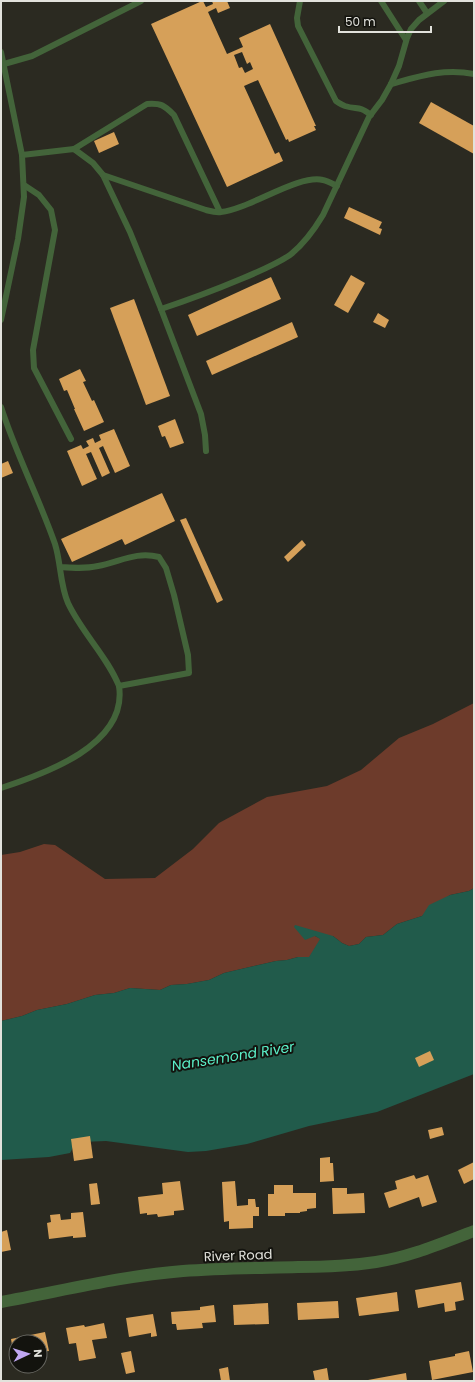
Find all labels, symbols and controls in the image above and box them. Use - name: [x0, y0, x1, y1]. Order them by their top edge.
- scale bar: [339, 8, 431, 34]
- text: 50 m: [345, 13, 376, 30]
- water label: Nansemond River: [170, 1036, 297, 1076]
- street label: River Road: [203, 1245, 273, 1266]
- north arrow: [8, 1334, 48, 1374]
- text: N: [30, 1349, 46, 1358]

